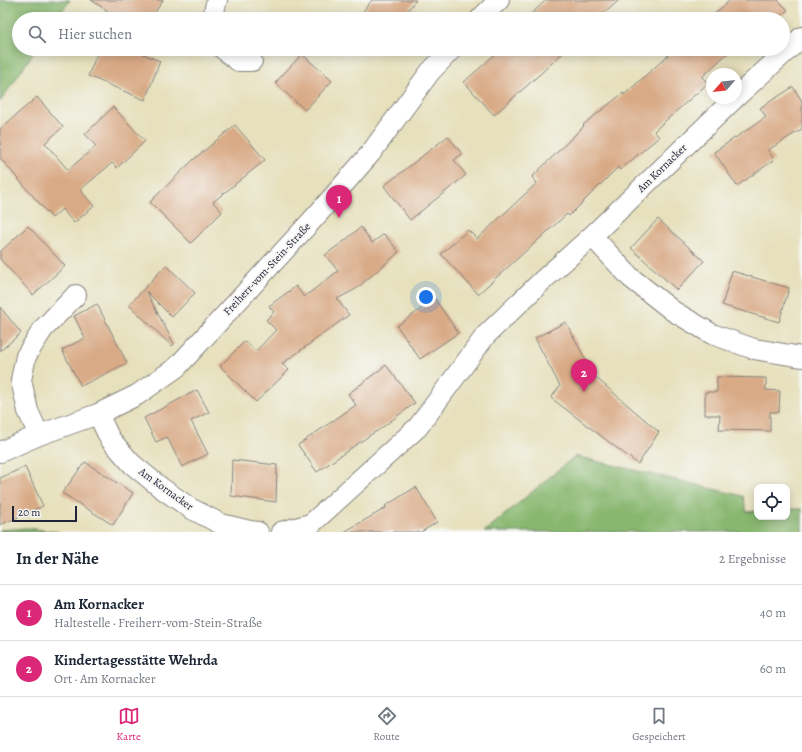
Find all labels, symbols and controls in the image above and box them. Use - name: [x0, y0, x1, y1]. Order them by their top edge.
- search box: [12, 12, 790, 56]
- icon: search: [26, 23, 48, 45]
- text: Hier suchen: [58, 24, 132, 44]
- north arrow: [706, 68, 742, 104]
- street label: Am Kornacker: [633, 140, 690, 196]
- pin: 1: [326, 185, 352, 218]
- street label: Freiherr-vom-Stein-Straße: [220, 219, 314, 319]
- your location: [416, 287, 436, 307]
- pin: 2: [571, 359, 597, 392]
- street label: Am Kornacker: [135, 464, 196, 514]
- map controls: [754, 484, 790, 520]
- button: locate: [754, 484, 790, 520]
- scale bar: [12, 504, 77, 523]
- text: 20 m: [18, 505, 40, 520]
- text: In der Nähe: [16, 547, 99, 570]
- text: 2 Ergebnisse: [719, 550, 786, 567]
- text: Am Kornacker: [54, 594, 144, 614]
- text: 1: [27, 604, 31, 621]
- text: 40 m: [760, 604, 786, 621]
- text: Haltestelle · Freiherr-vom-Stein-Straße: [54, 614, 262, 631]
- text: Kindertagesstätte Wehrda: [54, 650, 218, 670]
- text: 2: [26, 660, 32, 677]
- text: 60 m: [760, 660, 786, 677]
- text: Ort · Am Kornacker: [54, 670, 156, 687]
- tab: Karte: [116, 705, 141, 744]
- tab: Route: [373, 705, 400, 744]
- tab: Gespeichert: [632, 705, 686, 744]

